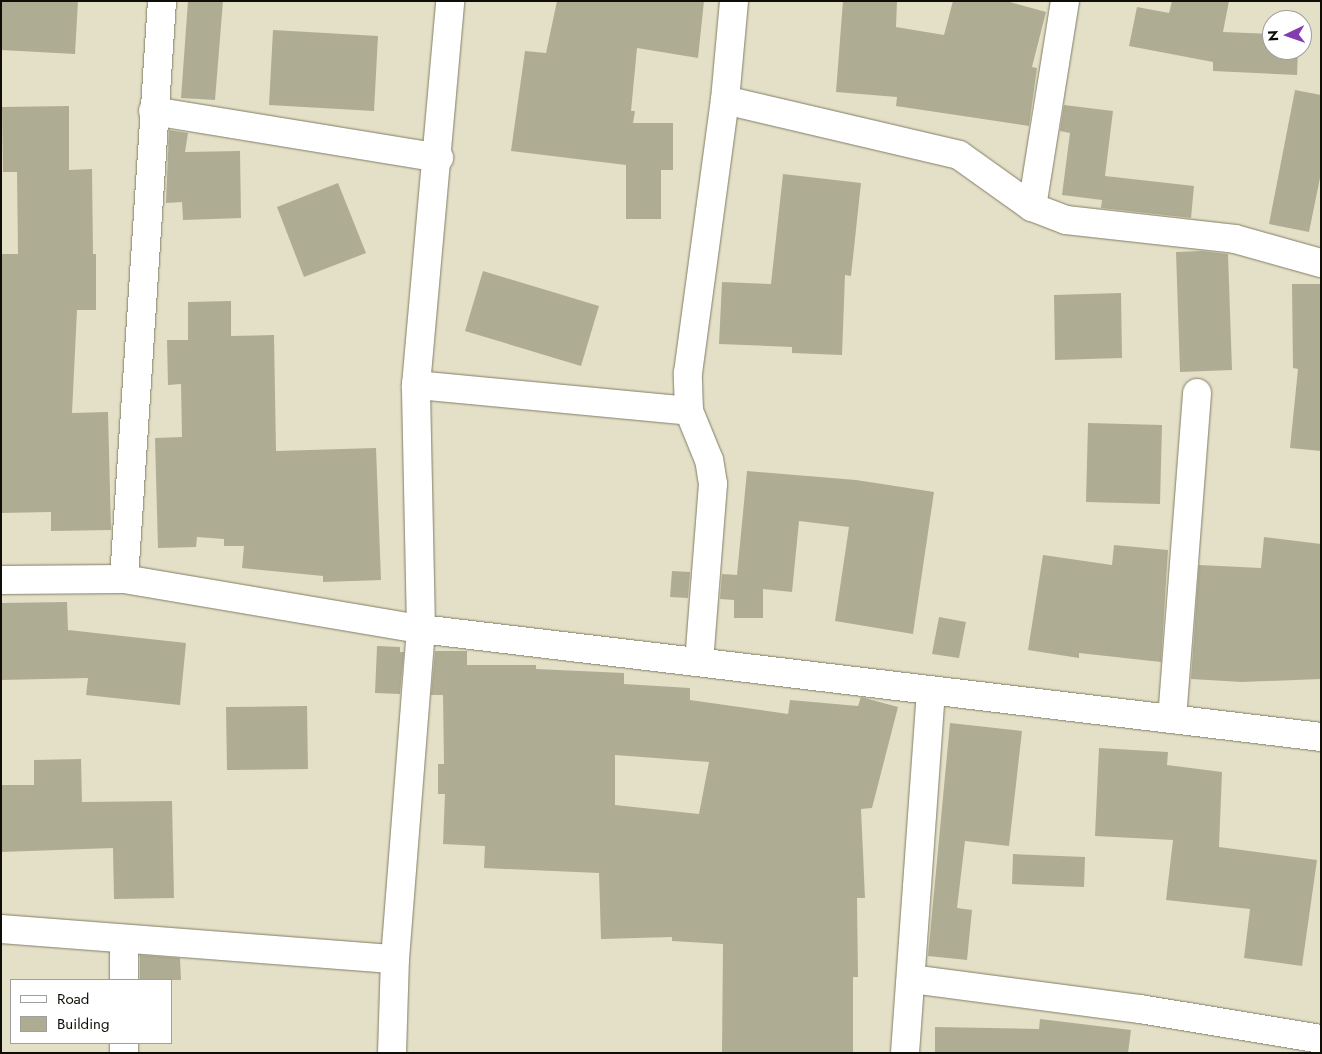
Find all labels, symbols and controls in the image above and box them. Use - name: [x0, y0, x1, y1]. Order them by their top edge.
- north arrow: [1262, 10, 1312, 60]
- text: N: [1263, 30, 1283, 42]
- legend: [10, 979, 172, 1044]
- text: Road: [57, 988, 89, 1010]
- text: Building: [57, 1013, 109, 1035]

